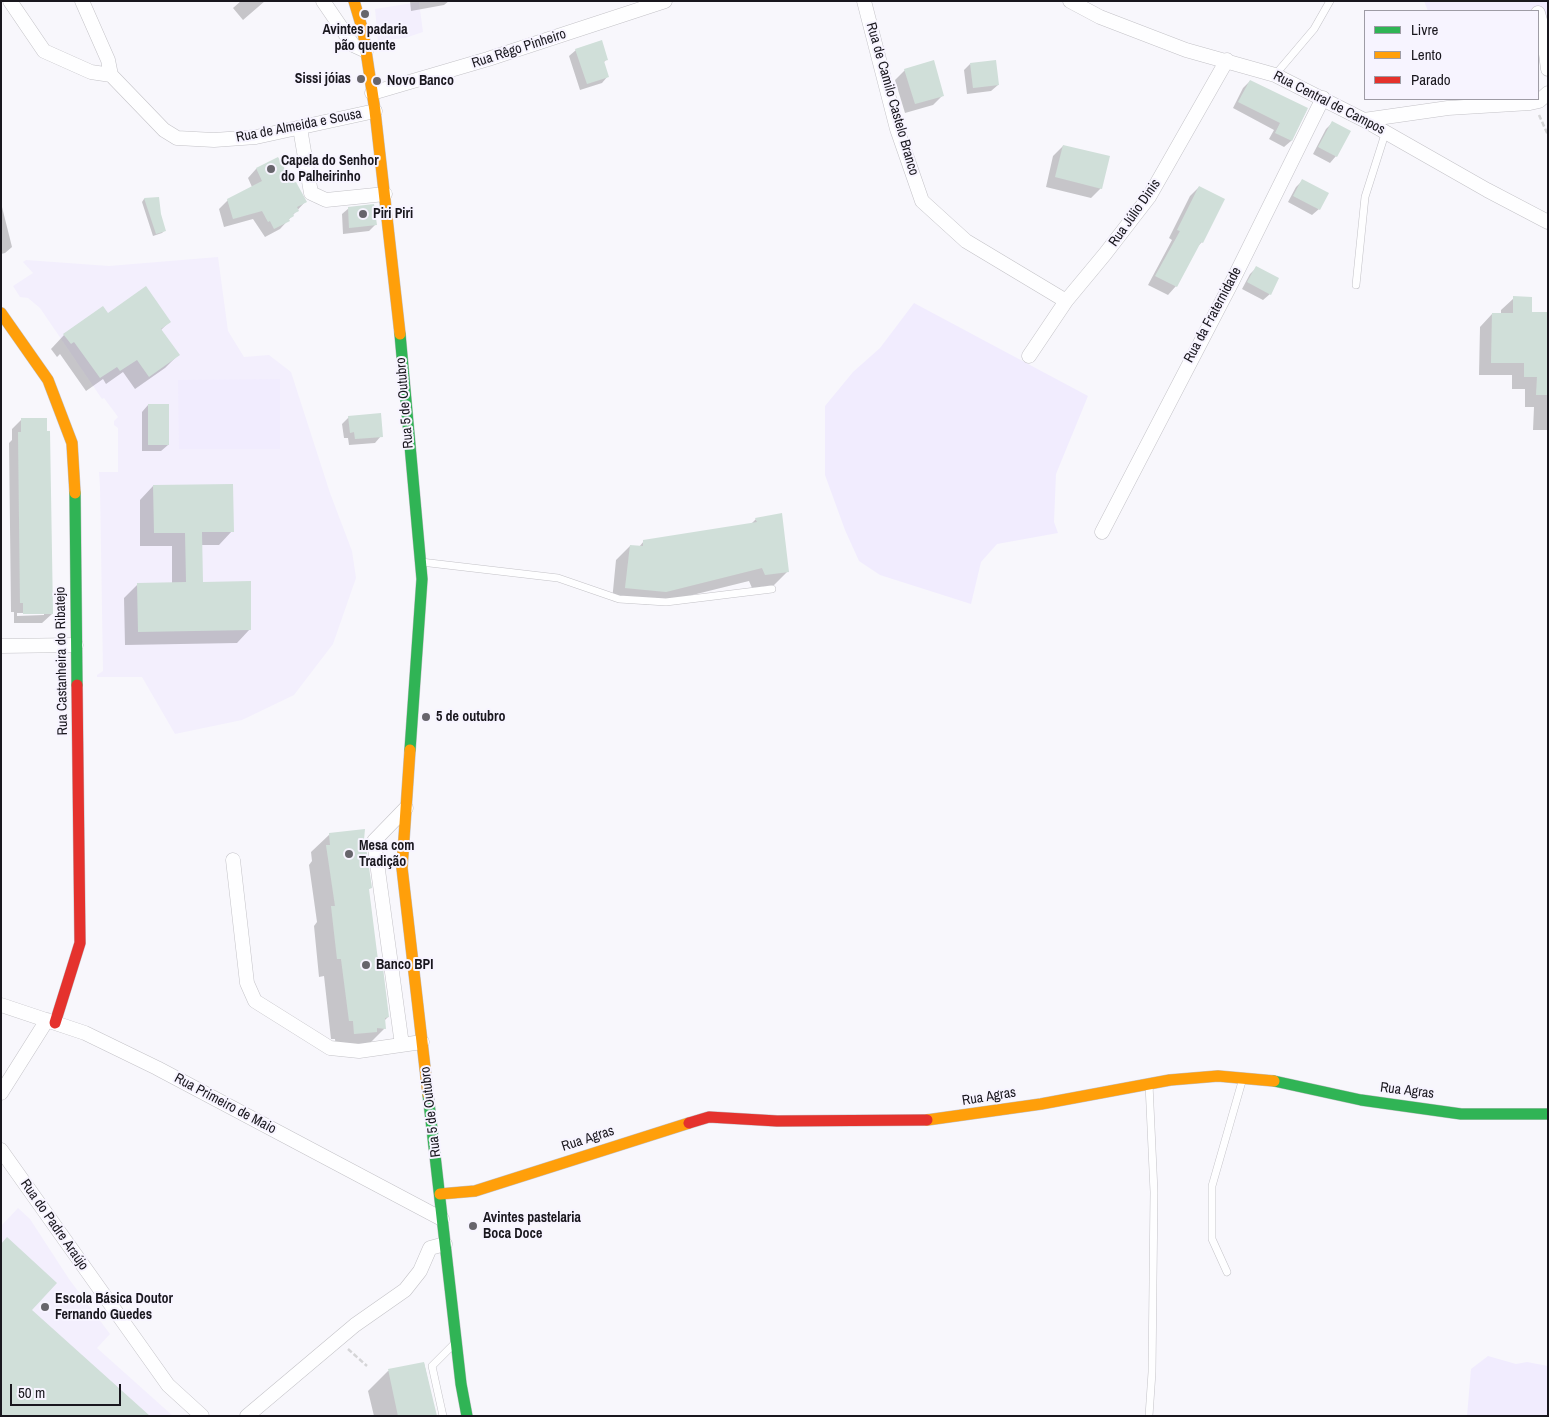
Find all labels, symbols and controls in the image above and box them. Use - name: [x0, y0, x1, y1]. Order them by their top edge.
- marker: Avintes padaria pão quente: [359, 8, 371, 20]
- legend: [1364, 10, 1539, 100]
- text: Livre: [1411, 19, 1438, 40]
- street label: Rua de Camilo Castelo Branco: [862, 21, 922, 177]
- place label: Avintes padaria pão quente: [322, 22, 408, 54]
- street label: Rua Rêgo Pinheiro: [470, 26, 568, 72]
- text: Lento: [1411, 44, 1442, 65]
- street label: Rua Central de Campos: [1270, 68, 1388, 138]
- text: Parado: [1411, 69, 1451, 90]
- place label: Sissi jóias: [295, 71, 351, 87]
- marker: Sissi jóias: [355, 73, 367, 85]
- place label: Novo Banco: [387, 73, 454, 89]
- marker: Novo Banco: [371, 75, 383, 87]
- street label: Rua de Almeida e Sousa: [235, 106, 363, 146]
- place label: Capela do Senhor do Palheirinho: [281, 153, 379, 186]
- marker: Capela do Senhor do Palheirinho: [265, 163, 277, 175]
- street label: Rua Júlio Dinis: [1106, 176, 1164, 250]
- place label: Piri Piri: [373, 206, 413, 222]
- marker: Piri Piri: [357, 208, 369, 220]
- street label: Rua da Fraternidade: [1181, 264, 1245, 366]
- street label: Rua 5 de Outubro: [393, 357, 417, 449]
- street label: Rua Castanheira do Ribatejo: [52, 587, 72, 735]
- place label: 5 de outubro: [436, 709, 506, 725]
- marker: 5 de outubro: [420, 711, 432, 723]
- place label: Mesa com Tradição: [359, 838, 415, 870]
- marker: Mesa com Tradição: [343, 848, 355, 860]
- place label: Banco BPI: [376, 957, 433, 973]
- marker: Banco BPI: [360, 959, 372, 971]
- street label: Rua 5 de Outubro: [417, 1066, 445, 1158]
- street label: Rua Primeiro de Maio: [171, 1070, 279, 1138]
- street label: Rua Agras: [1379, 1079, 1435, 1103]
- street label: Rua Agras: [961, 1084, 1017, 1110]
- street label: Rua Agras: [560, 1123, 616, 1155]
- street label: Rua do Padre Araújo: [16, 1176, 92, 1274]
- place label: Avintes pastelaria Boca Doce: [483, 1210, 581, 1242]
- marker: Avintes pastelaria Boca Doce: [467, 1220, 479, 1232]
- place label: Escola Básica Doutor Fernando Guedes: [55, 1291, 173, 1324]
- marker: Escola Básica Doutor Fernando Guedes: [39, 1301, 51, 1313]
- scale bar: [12, 1374, 124, 1406]
- text: 50 m: [18, 1382, 45, 1403]

